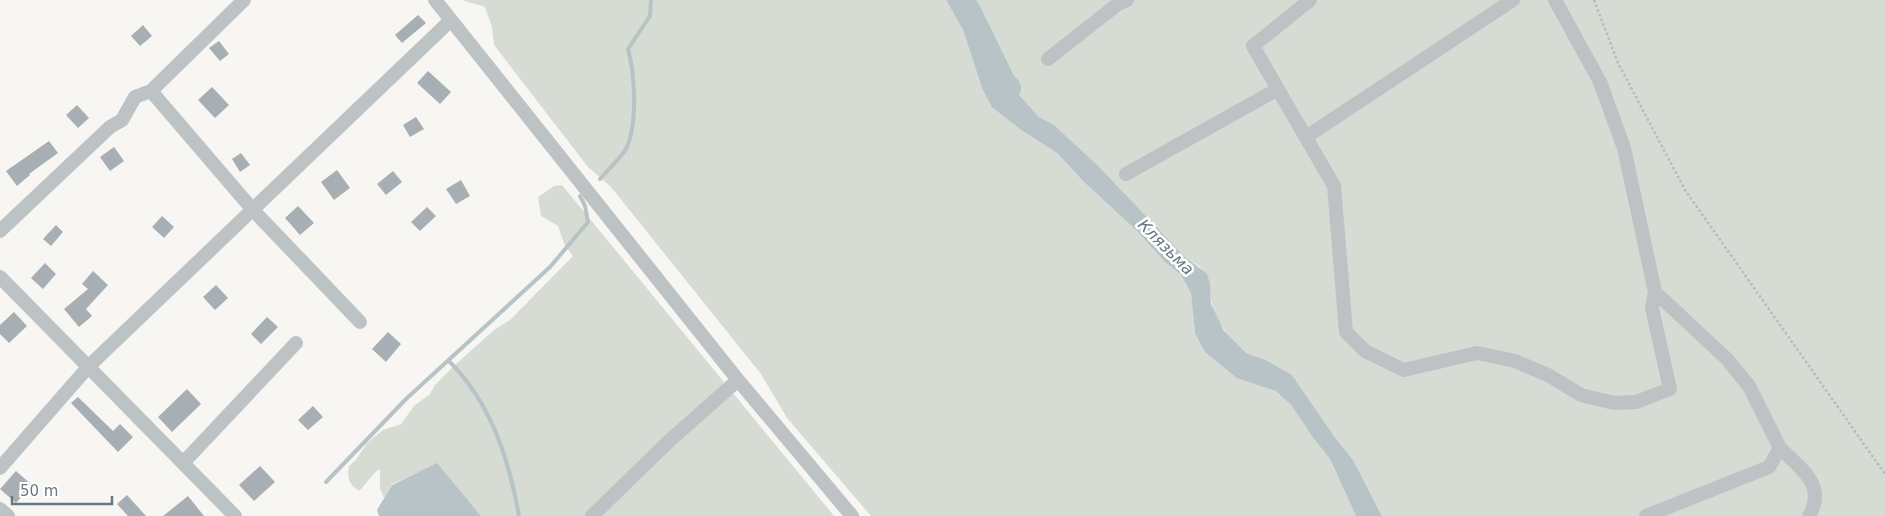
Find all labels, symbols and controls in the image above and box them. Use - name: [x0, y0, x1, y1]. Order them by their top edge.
- water label: Клязьма: [1134, 215, 1198, 279]
- scale bar: [12, 474, 112, 506]
- text: 50 m: [20, 482, 58, 500]

